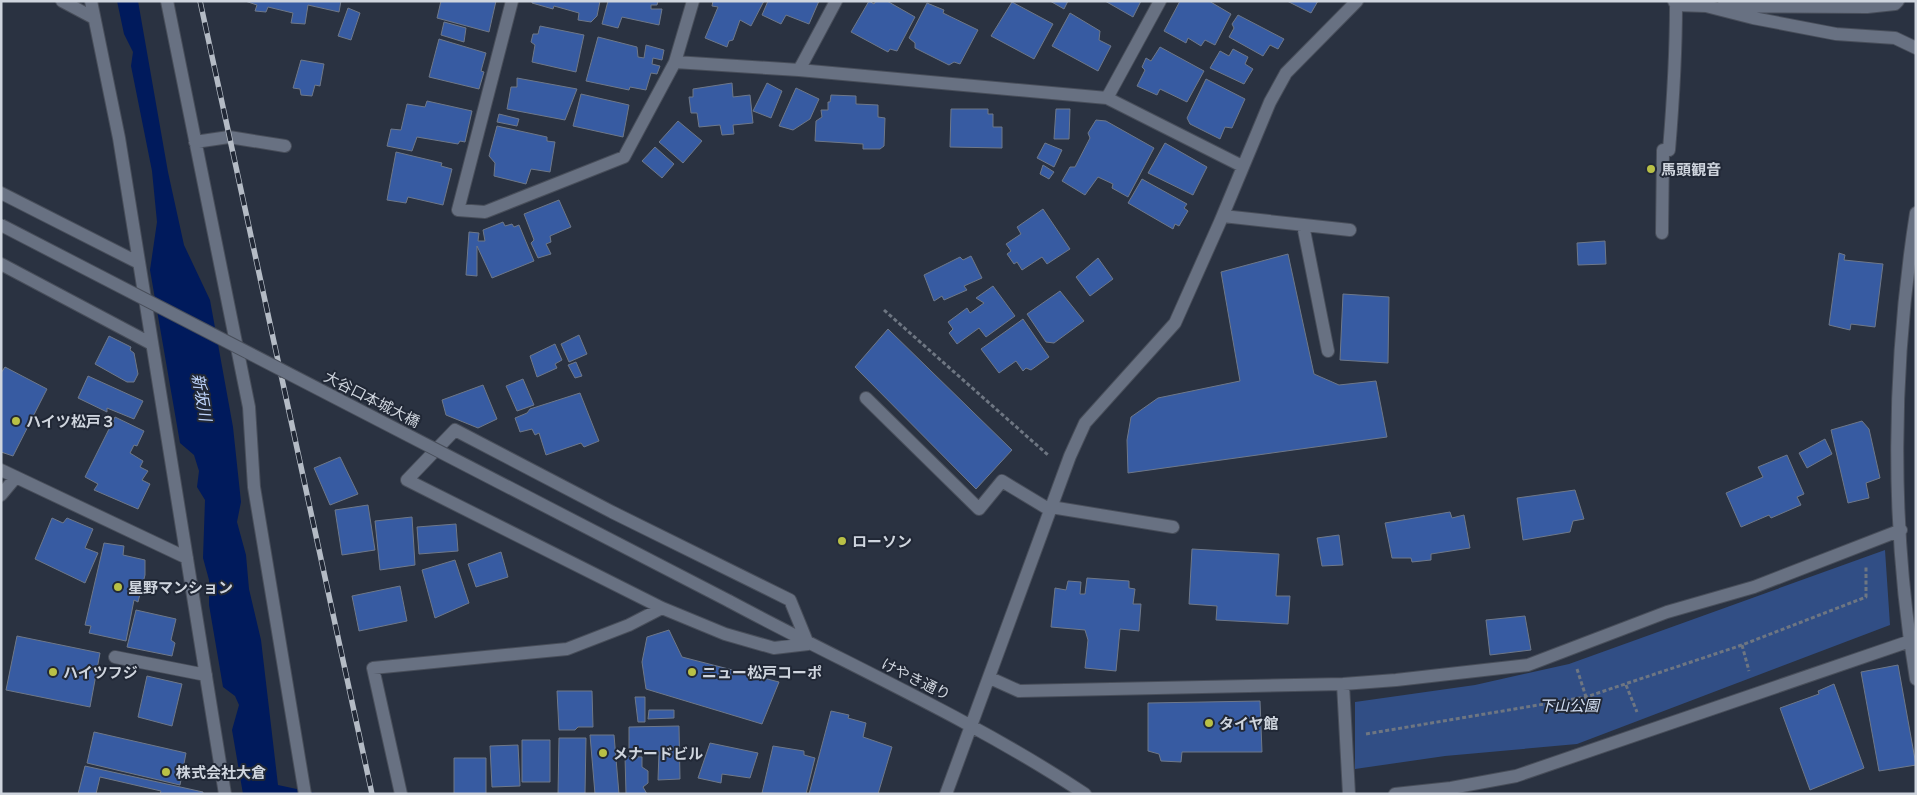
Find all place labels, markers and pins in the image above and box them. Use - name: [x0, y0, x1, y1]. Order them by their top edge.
- place label: 馬頭観音: [1661, 160, 1721, 179]
- marker: 馬頭観音: [1645, 163, 1657, 175]
- place label: ハイツ松戸３: [26, 412, 116, 431]
- marker: ハイツ松戸３: [10, 415, 22, 427]
- place label: ローソン: [852, 532, 912, 551]
- marker: ローソン: [836, 535, 848, 547]
- place label: 星野マンション: [128, 578, 233, 597]
- marker: 星野マンション: [112, 581, 124, 593]
- place label: ハイツフジ: [63, 663, 138, 682]
- place label: ニュー松戸コーポ: [702, 663, 822, 682]
- marker: ハイツフジ: [47, 666, 59, 678]
- marker: ニュー松戸コーポ: [686, 666, 698, 678]
- place label: タイヤ館: [1219, 714, 1279, 733]
- marker: タイヤ館: [1203, 717, 1215, 729]
- place label: メナードビル: [613, 744, 703, 763]
- marker: メナードビル: [597, 747, 609, 759]
- place label: 株式会社大倉: [176, 763, 266, 782]
- marker: 株式会社大倉: [160, 766, 172, 778]

